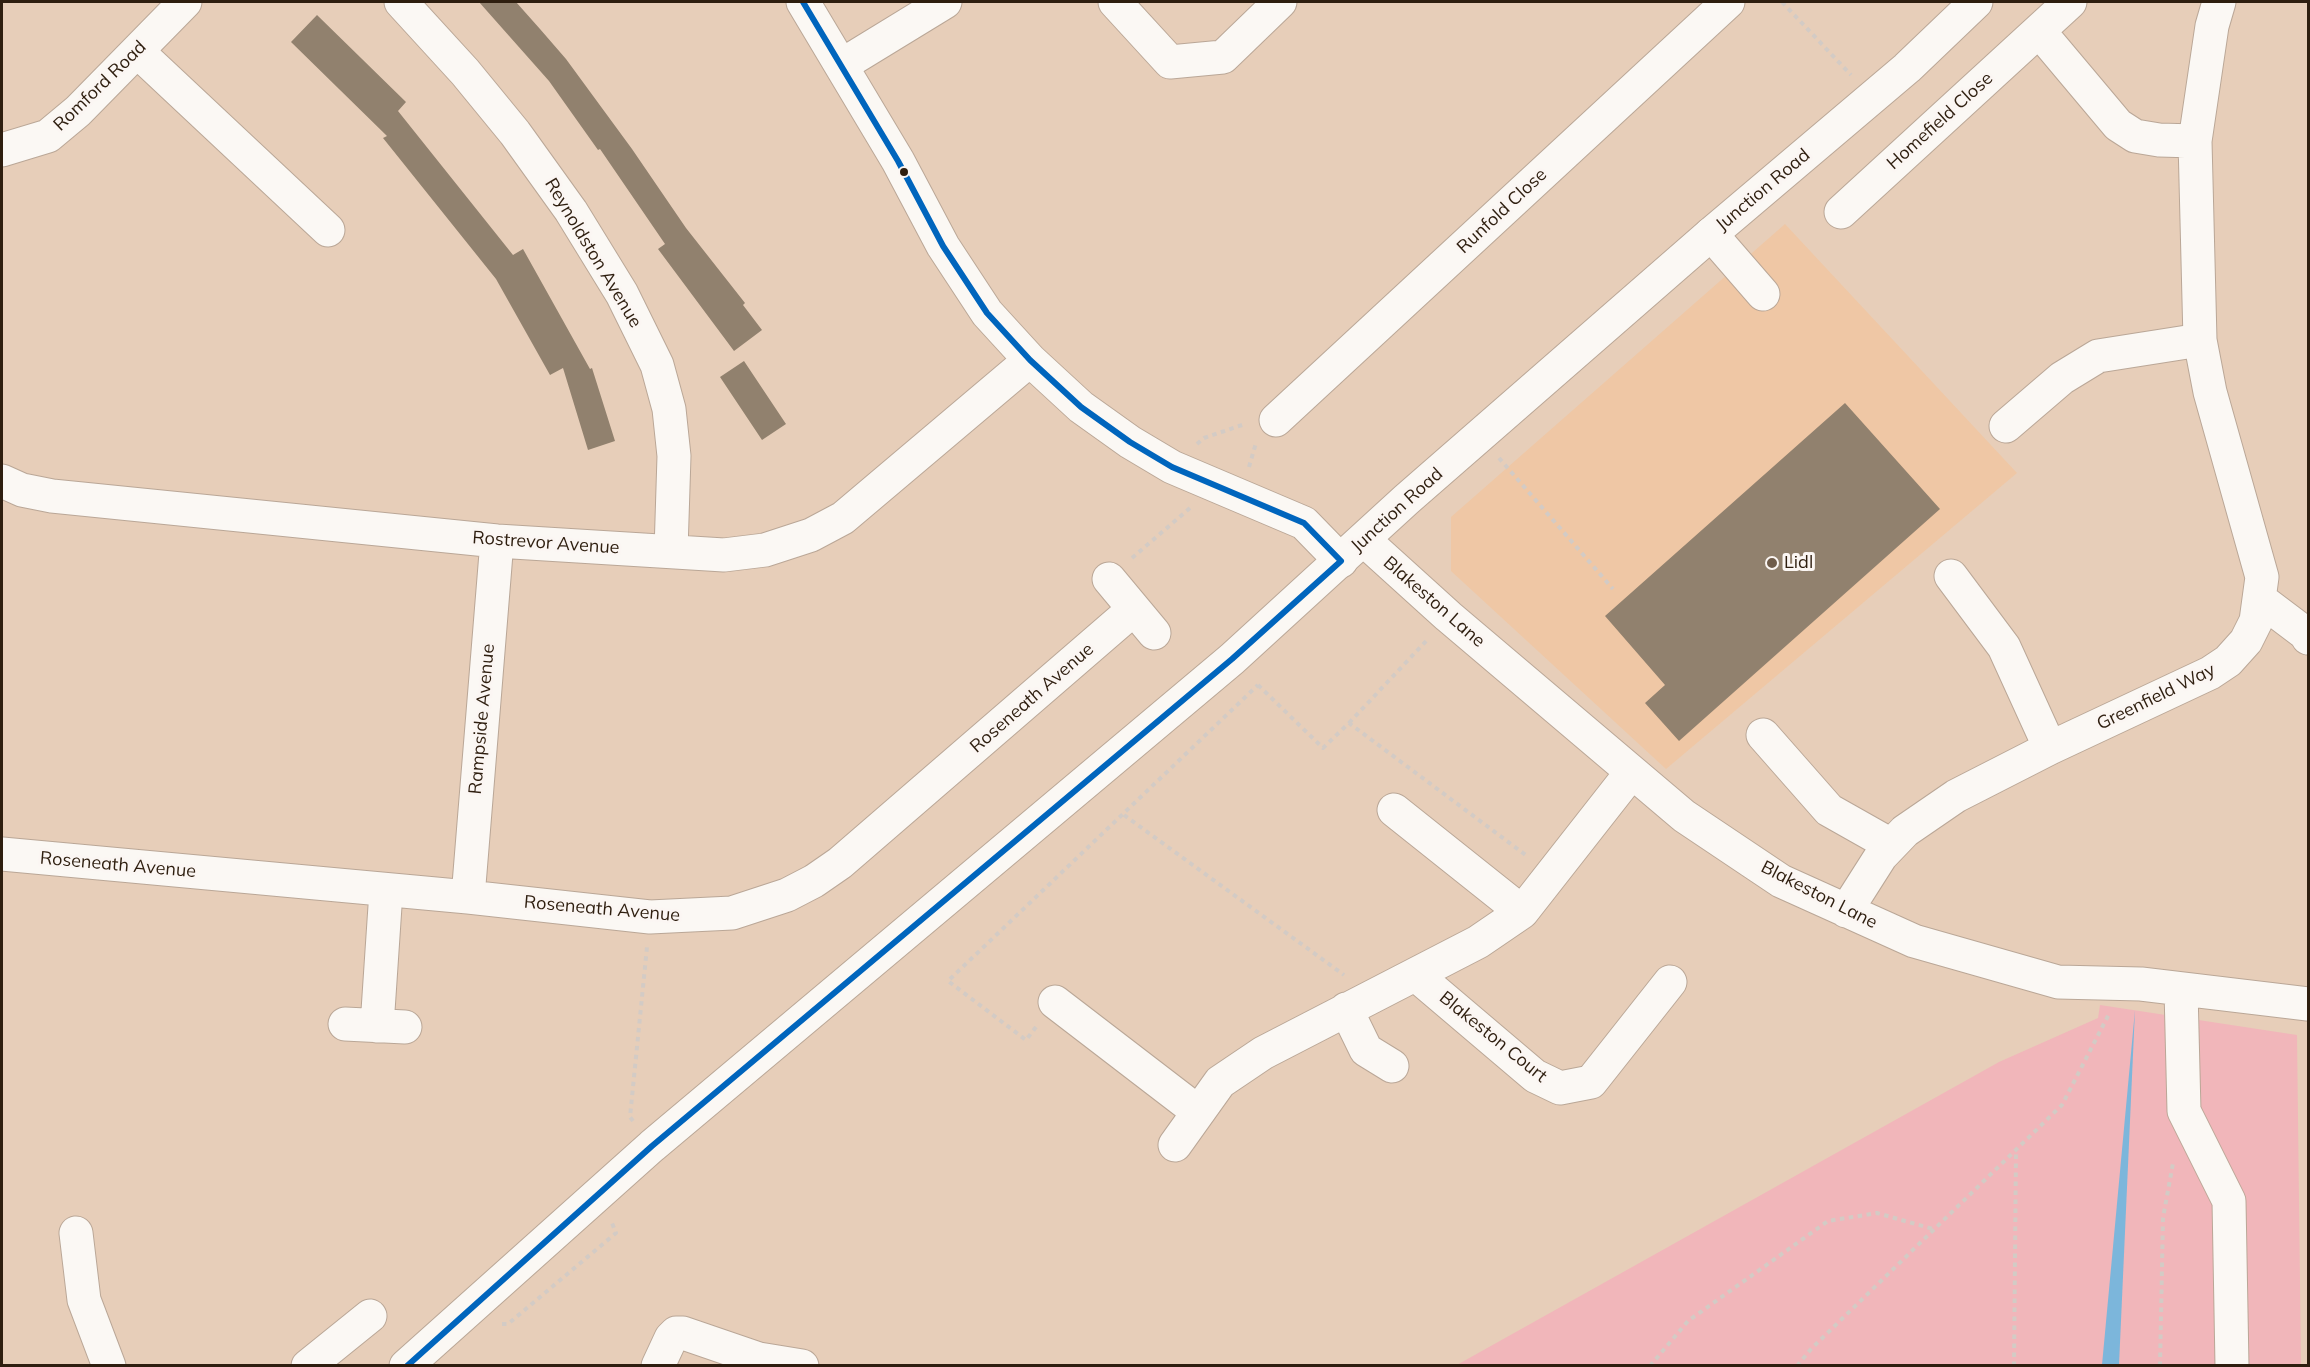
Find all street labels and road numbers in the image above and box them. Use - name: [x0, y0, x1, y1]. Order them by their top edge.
- street label: Romford Road: [49, 36, 151, 136]
- street label: Homefield Close: [1883, 68, 1997, 174]
- street label: Junction Road: [1712, 144, 1814, 236]
- street label: Runfold Close: [1453, 164, 1551, 258]
- street label: Reynoldston Avenue: [540, 174, 646, 332]
- street label: Junction Road: [1347, 463, 1447, 557]
- street label: Rostrevor Avenue: [472, 527, 620, 559]
- street label: Blakeston Lane: [1379, 552, 1489, 652]
- street label: Roseneath Avenue: [966, 638, 1098, 758]
- street label: Rampside Avenue: [465, 643, 499, 795]
- street label: Greenfield Way: [2093, 659, 2219, 735]
- street label: Roseneath Avenue: [39, 847, 197, 883]
- street label: Blakeston Lane: [1757, 856, 1881, 934]
- street label: Roseneath Avenue: [523, 891, 681, 927]
- street label: Blakeston Court: [1435, 987, 1551, 1087]

